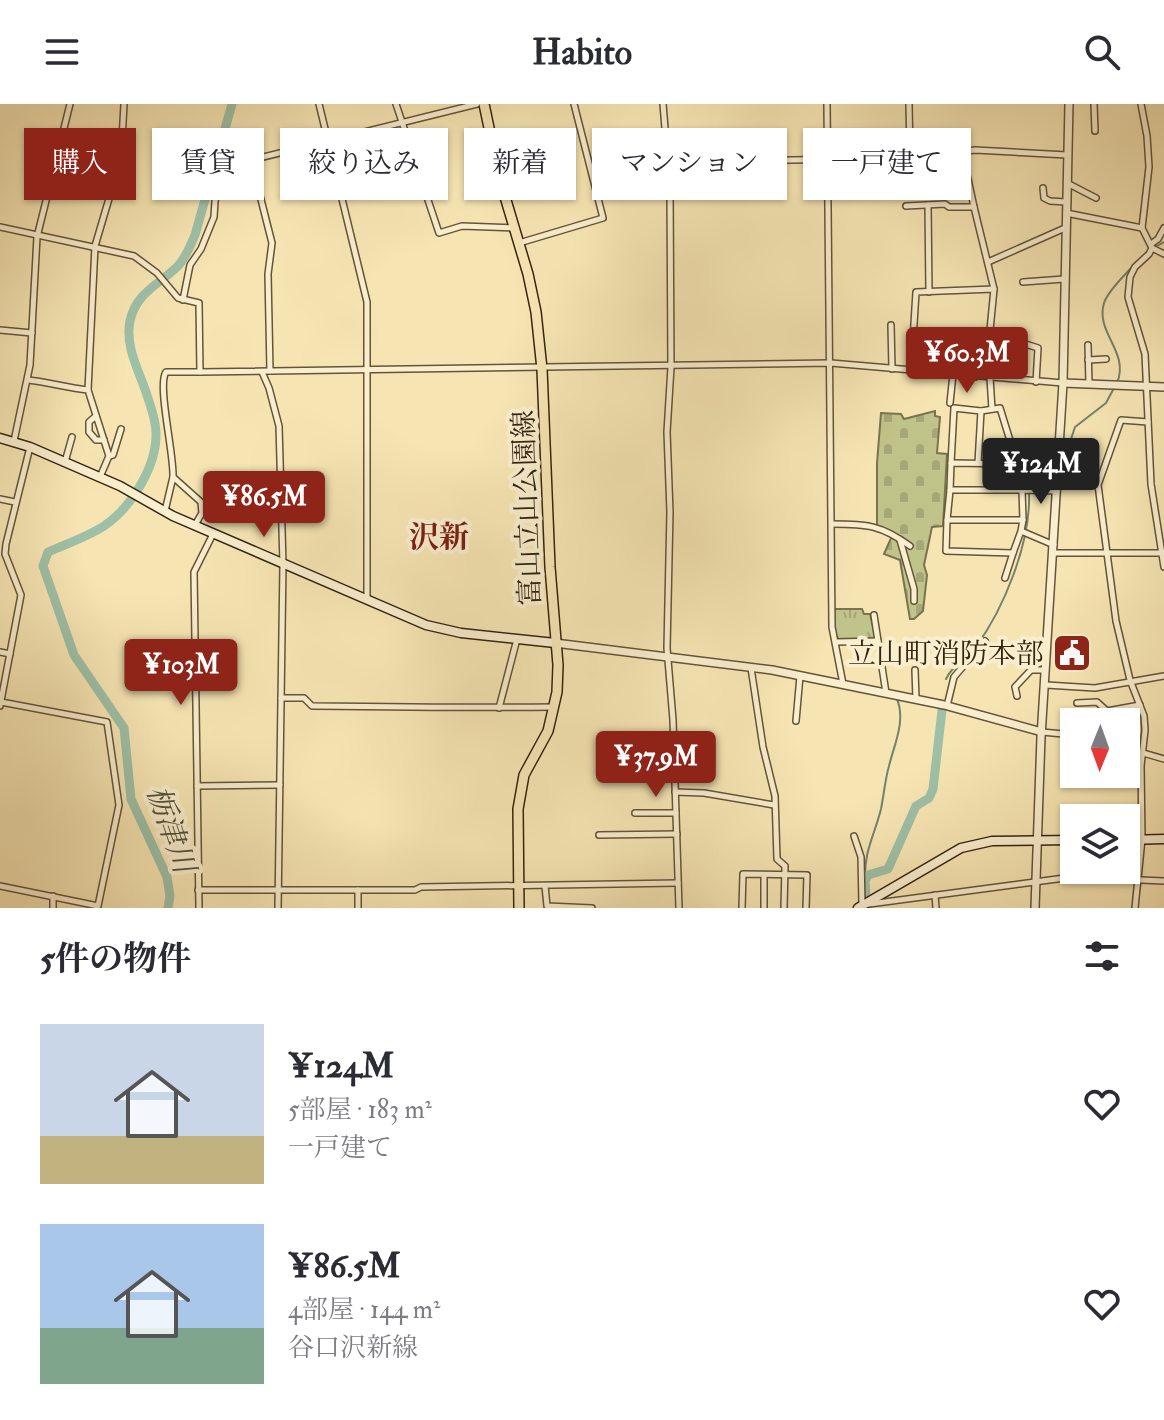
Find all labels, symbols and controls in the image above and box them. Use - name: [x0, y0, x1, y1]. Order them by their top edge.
- icon: menu: [40, 30, 84, 74]
- text: Habito: [532, 30, 632, 75]
- icon: search: [1080, 30, 1124, 74]
- chip: 購入: [24, 128, 136, 200]
- chip: 賃貸: [152, 128, 264, 200]
- chip: 絞り込み: [280, 128, 448, 200]
- chip: 新着: [464, 128, 576, 200]
- chip: マンション: [592, 128, 787, 200]
- chip: 一戸建て: [803, 128, 971, 200]
- pin: ¥60.3M: [902, 327, 1032, 395]
- text: ¥60.3M: [924, 337, 1010, 369]
- street label: 富山立山公園線: [507, 409, 548, 607]
- pin: ¥124M: [985, 438, 1097, 506]
- text: ¥124M: [1000, 448, 1082, 480]
- pin: ¥86.5M: [199, 471, 329, 539]
- text: ¥86.5M: [221, 481, 307, 513]
- district label: 沢新: [409, 519, 469, 556]
- public building icon: 立山町消防本部: [1051, 632, 1093, 674]
- place label: 立山町消防本部: [848, 637, 1044, 672]
- pin: ¥103M: [125, 639, 237, 707]
- text: ¥103M: [142, 649, 220, 681]
- north arrow: [1060, 708, 1140, 788]
- map controls: [1060, 708, 1140, 884]
- pin: ¥37.9M: [591, 731, 721, 799]
- text: ¥37.9M: [614, 741, 698, 773]
- water label: 栃津川: [138, 781, 204, 881]
- button: layers: [1060, 804, 1140, 884]
- icon: filters: [1080, 934, 1124, 978]
- text: 5件の物件: [40, 938, 191, 981]
- text: ¥124M: [288, 1045, 394, 1088]
- icon: home: [104, 1056, 200, 1152]
- icon: heart: [1080, 1082, 1124, 1126]
- text: 5部屋 · 183 m²: [288, 1094, 432, 1126]
- text: 一戸建て: [288, 1132, 392, 1164]
- text: ¥86.5M: [288, 1245, 401, 1288]
- icon: home: [104, 1256, 200, 1352]
- icon: heart: [1080, 1282, 1124, 1326]
- text: 4部屋 · 144 m²: [288, 1294, 440, 1326]
- text: 谷口沢新線: [288, 1332, 418, 1364]

